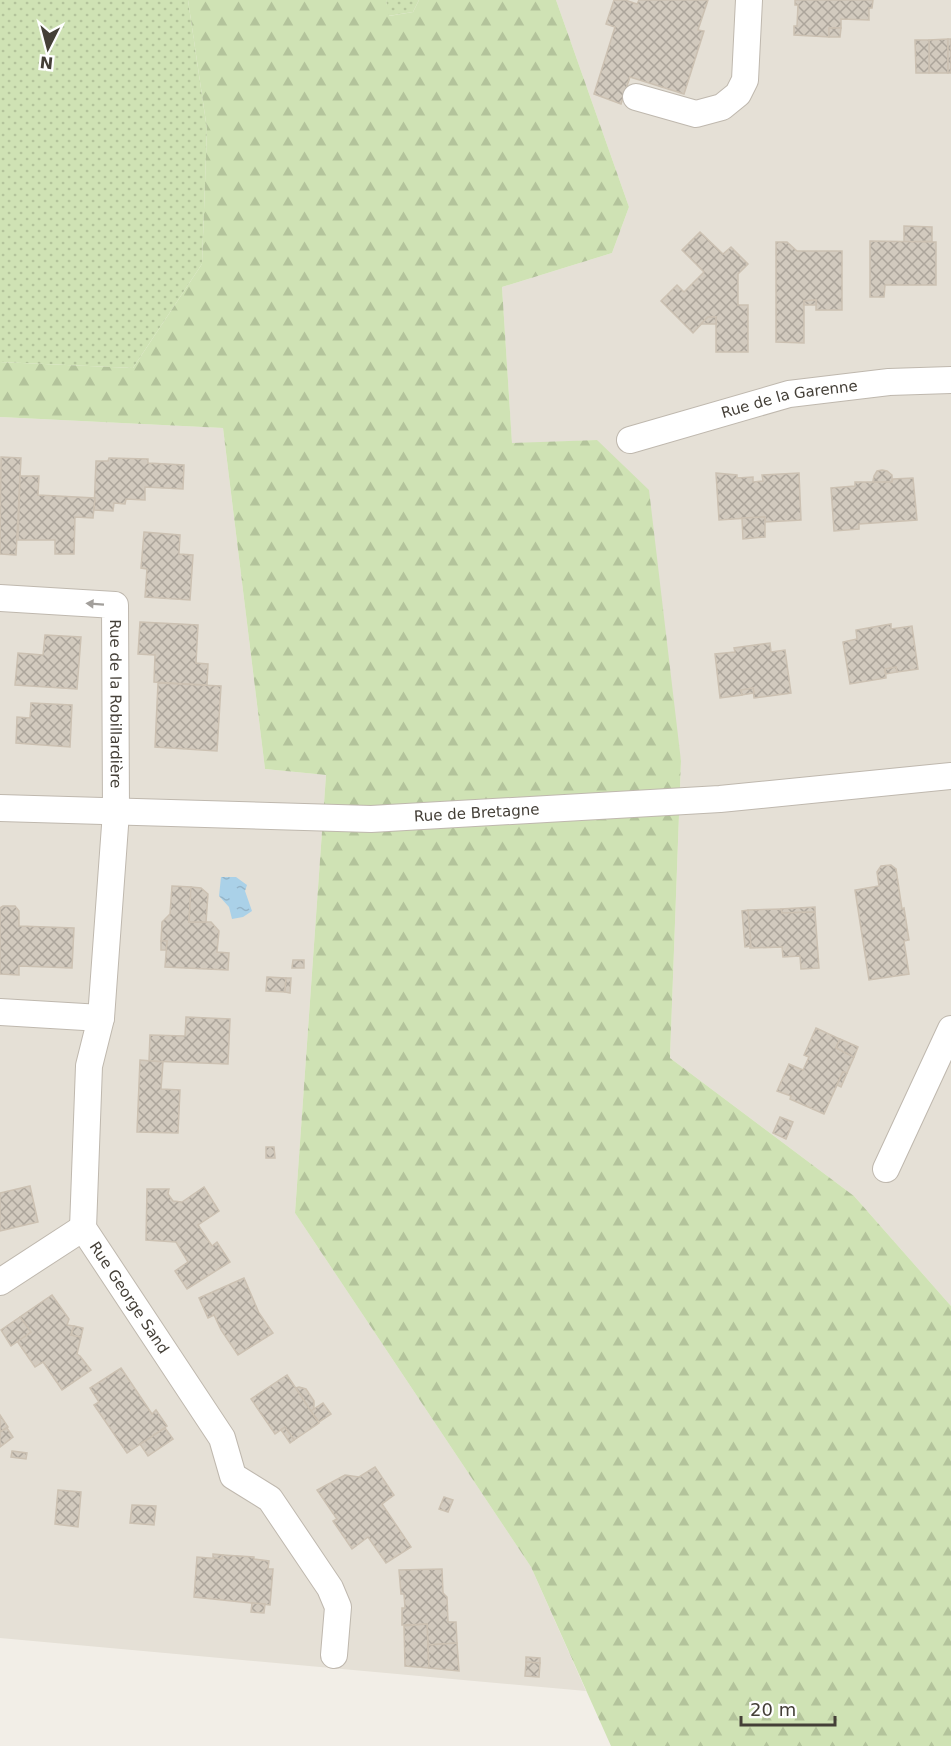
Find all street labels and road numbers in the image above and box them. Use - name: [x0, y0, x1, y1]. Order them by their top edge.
- street label: Rue de la Garenne: [719, 377, 859, 422]
- street label: Rue de la Robillardière: [106, 619, 125, 788]
- street label: Rue de Bretagne: [413, 800, 540, 826]
- street label: Rue George Sand: [86, 1238, 173, 1357]

